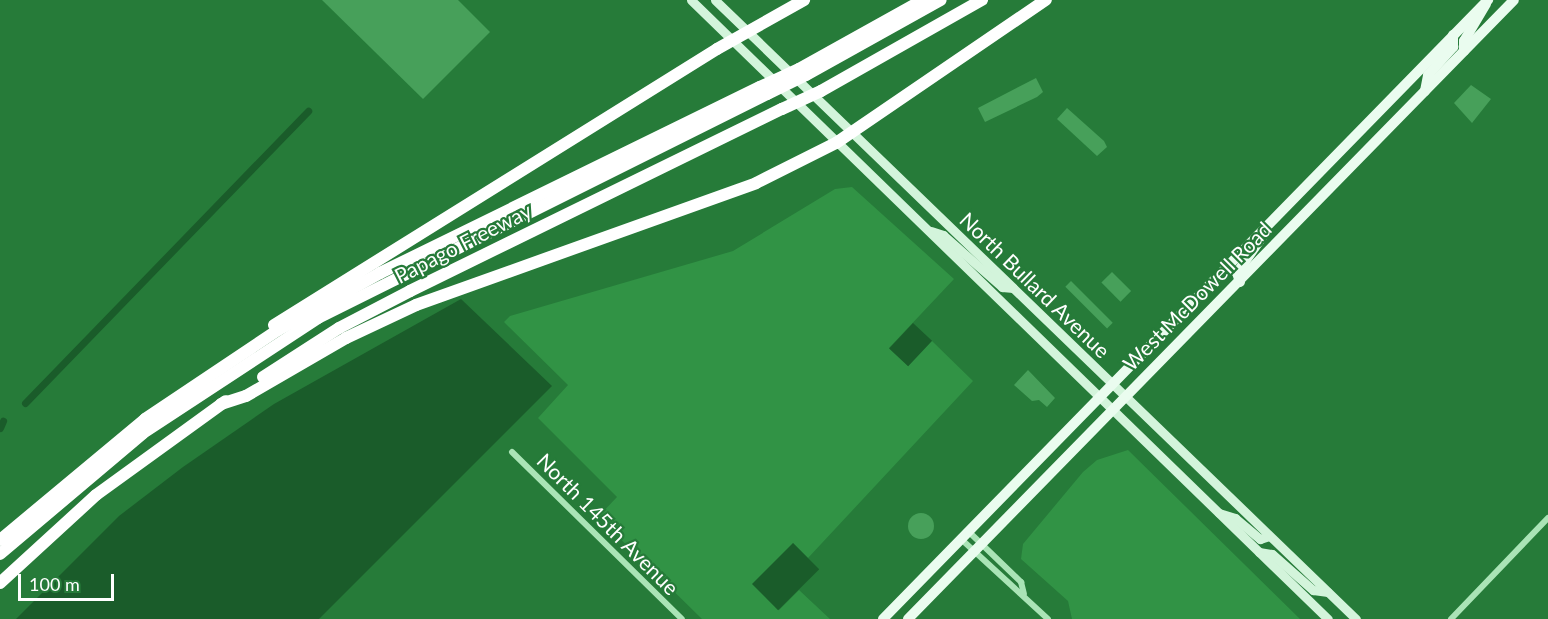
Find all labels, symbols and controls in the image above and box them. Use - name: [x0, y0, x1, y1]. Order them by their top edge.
- street label: Papago Freeway: [390, 198, 536, 288]
- street label: North Bullard Avenue: [955, 207, 1115, 363]
- street label: West McDowell Road: [1118, 217, 1276, 375]
- street label: North 145th Avenue: [532, 448, 684, 600]
- scale bar: [21, 562, 117, 600]
- text: 100 m: [29, 573, 80, 595]

